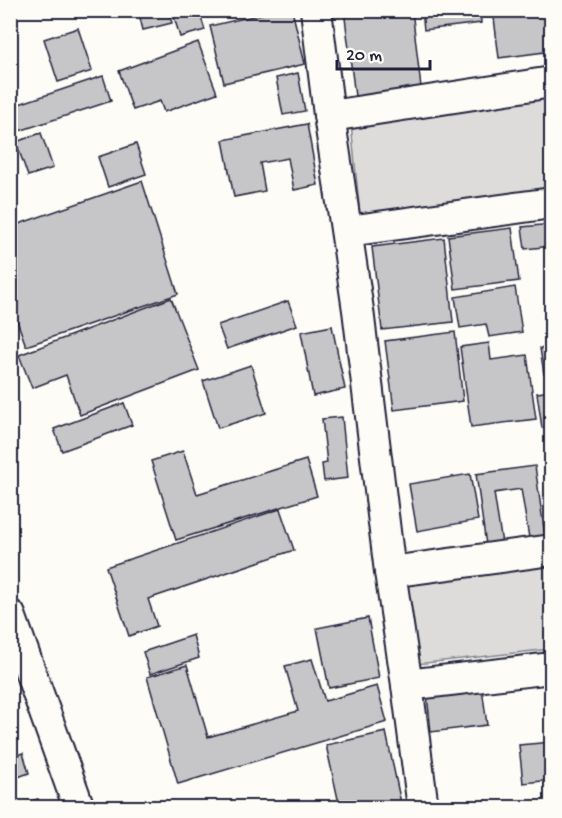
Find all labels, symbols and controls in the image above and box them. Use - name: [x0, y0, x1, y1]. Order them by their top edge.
- scale bar: [337, 33, 430, 71]
- text: 20 m: [346, 46, 382, 67]

